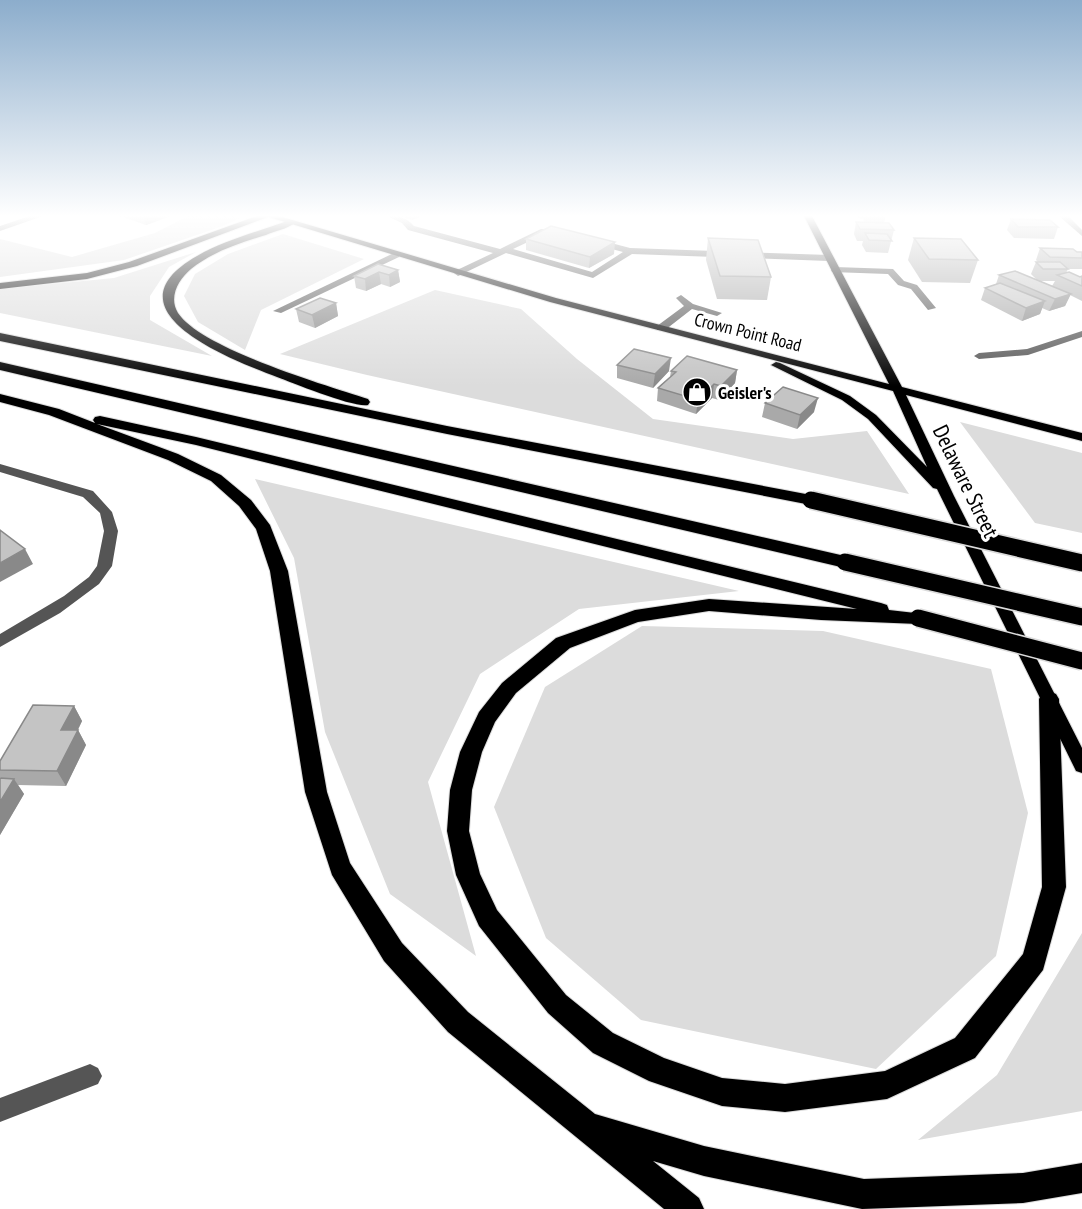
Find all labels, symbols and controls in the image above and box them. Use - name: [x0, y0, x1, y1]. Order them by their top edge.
- street label: Crown Point Road: [692, 308, 804, 356]
- shop icon: Geisler's: [681, 376, 713, 408]
- place label: Geisler's: [718, 381, 772, 404]
- street label: Delaware Street: [927, 420, 1005, 542]

